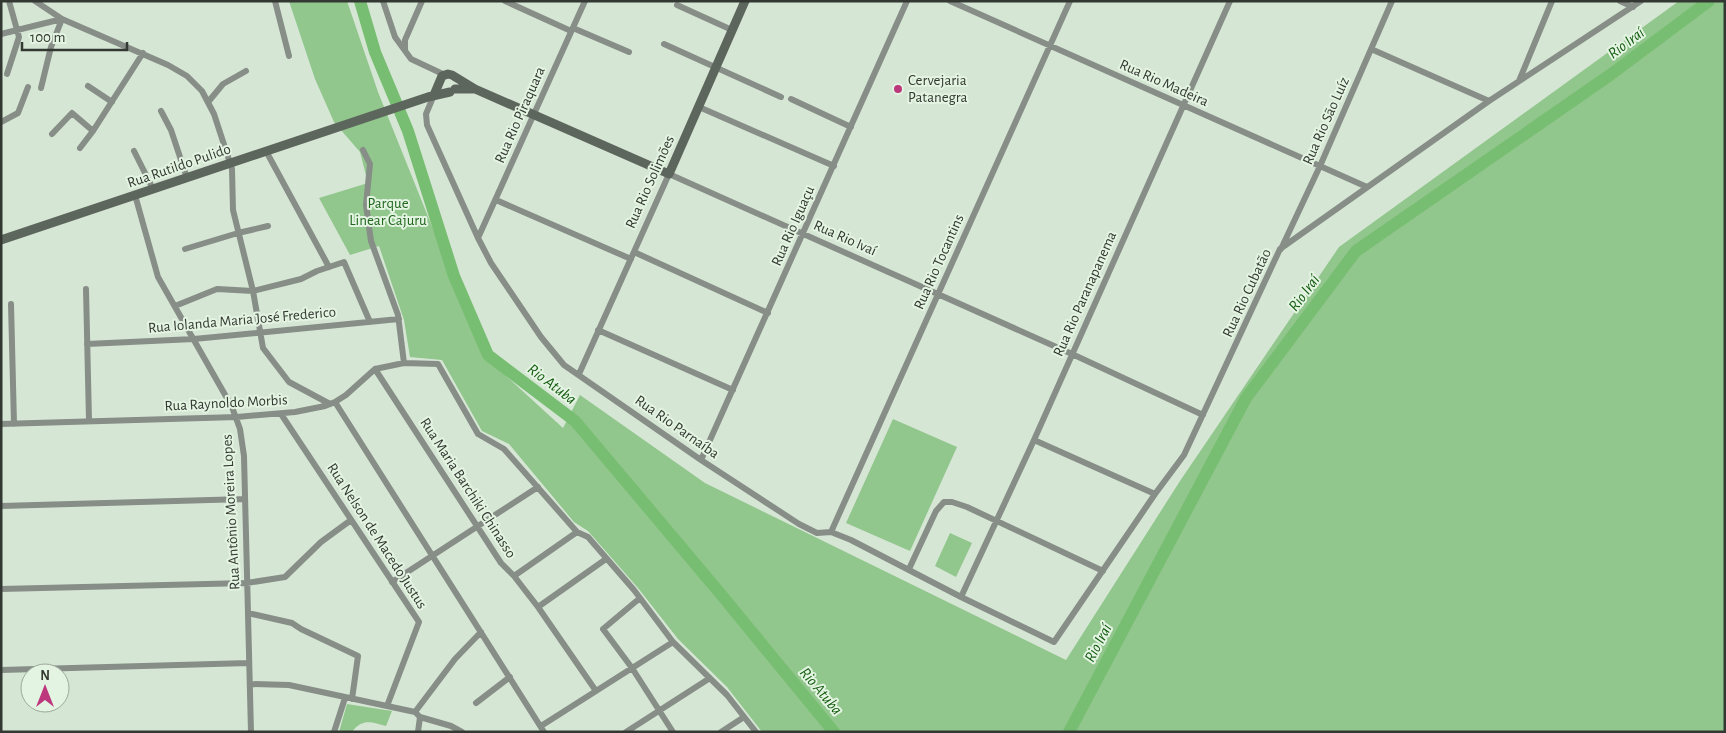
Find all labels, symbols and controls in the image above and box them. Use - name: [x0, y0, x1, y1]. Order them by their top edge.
- scale bar: [22, 20, 128, 52]
- water label: Rio Iraí: [1605, 24, 1648, 62]
- text: 100 m: [30, 30, 65, 45]
- street label: Rua Rio Madeira: [1117, 57, 1211, 109]
- street label: Rua Rio Piraquara: [492, 65, 548, 165]
- place label: Cervejaria Patanegra: [908, 73, 967, 105]
- street label: Rua Rio São Luíz: [1300, 75, 1352, 167]
- marker: Cervejaria Patanegra: [892, 83, 904, 95]
- street label: Rua Rio Solimões: [623, 133, 677, 231]
- street label: Rua Rutildo Pulido: [125, 141, 233, 191]
- street label: Rua Rio Iguaçu: [769, 183, 817, 268]
- park label: Parque Linear Cajuru: [349, 196, 427, 228]
- street label: Rua Rio Tocantins: [911, 212, 967, 312]
- street label: Rua Rio Ivaí: [811, 218, 879, 259]
- street label: Rua Rio Paranapanema: [1051, 229, 1119, 359]
- street label: Rua Rio Cubatão: [1220, 246, 1274, 340]
- water label: Rio Iraí: [1285, 271, 1323, 314]
- street label: Rua Iolanda Maria José Frederico: [147, 304, 337, 336]
- water label: Rio Atuba: [525, 361, 579, 407]
- street label: Rua Raynoldo Morbis: [164, 392, 288, 414]
- street label: Rua Rio Parnaíba: [632, 393, 722, 462]
- street label: Rua Maria Barchiki Chinasso: [417, 415, 519, 561]
- street label: Rua Antônio Moreira Lopes: [219, 434, 243, 590]
- street label: Rua Nelson de Macedo Justus: [324, 460, 430, 612]
- water label: Rio Iraí: [1081, 620, 1115, 665]
- north arrow: [20, 663, 70, 713]
- water label: Rio Atuba: [797, 664, 845, 718]
- text: N: [40, 669, 50, 683]

